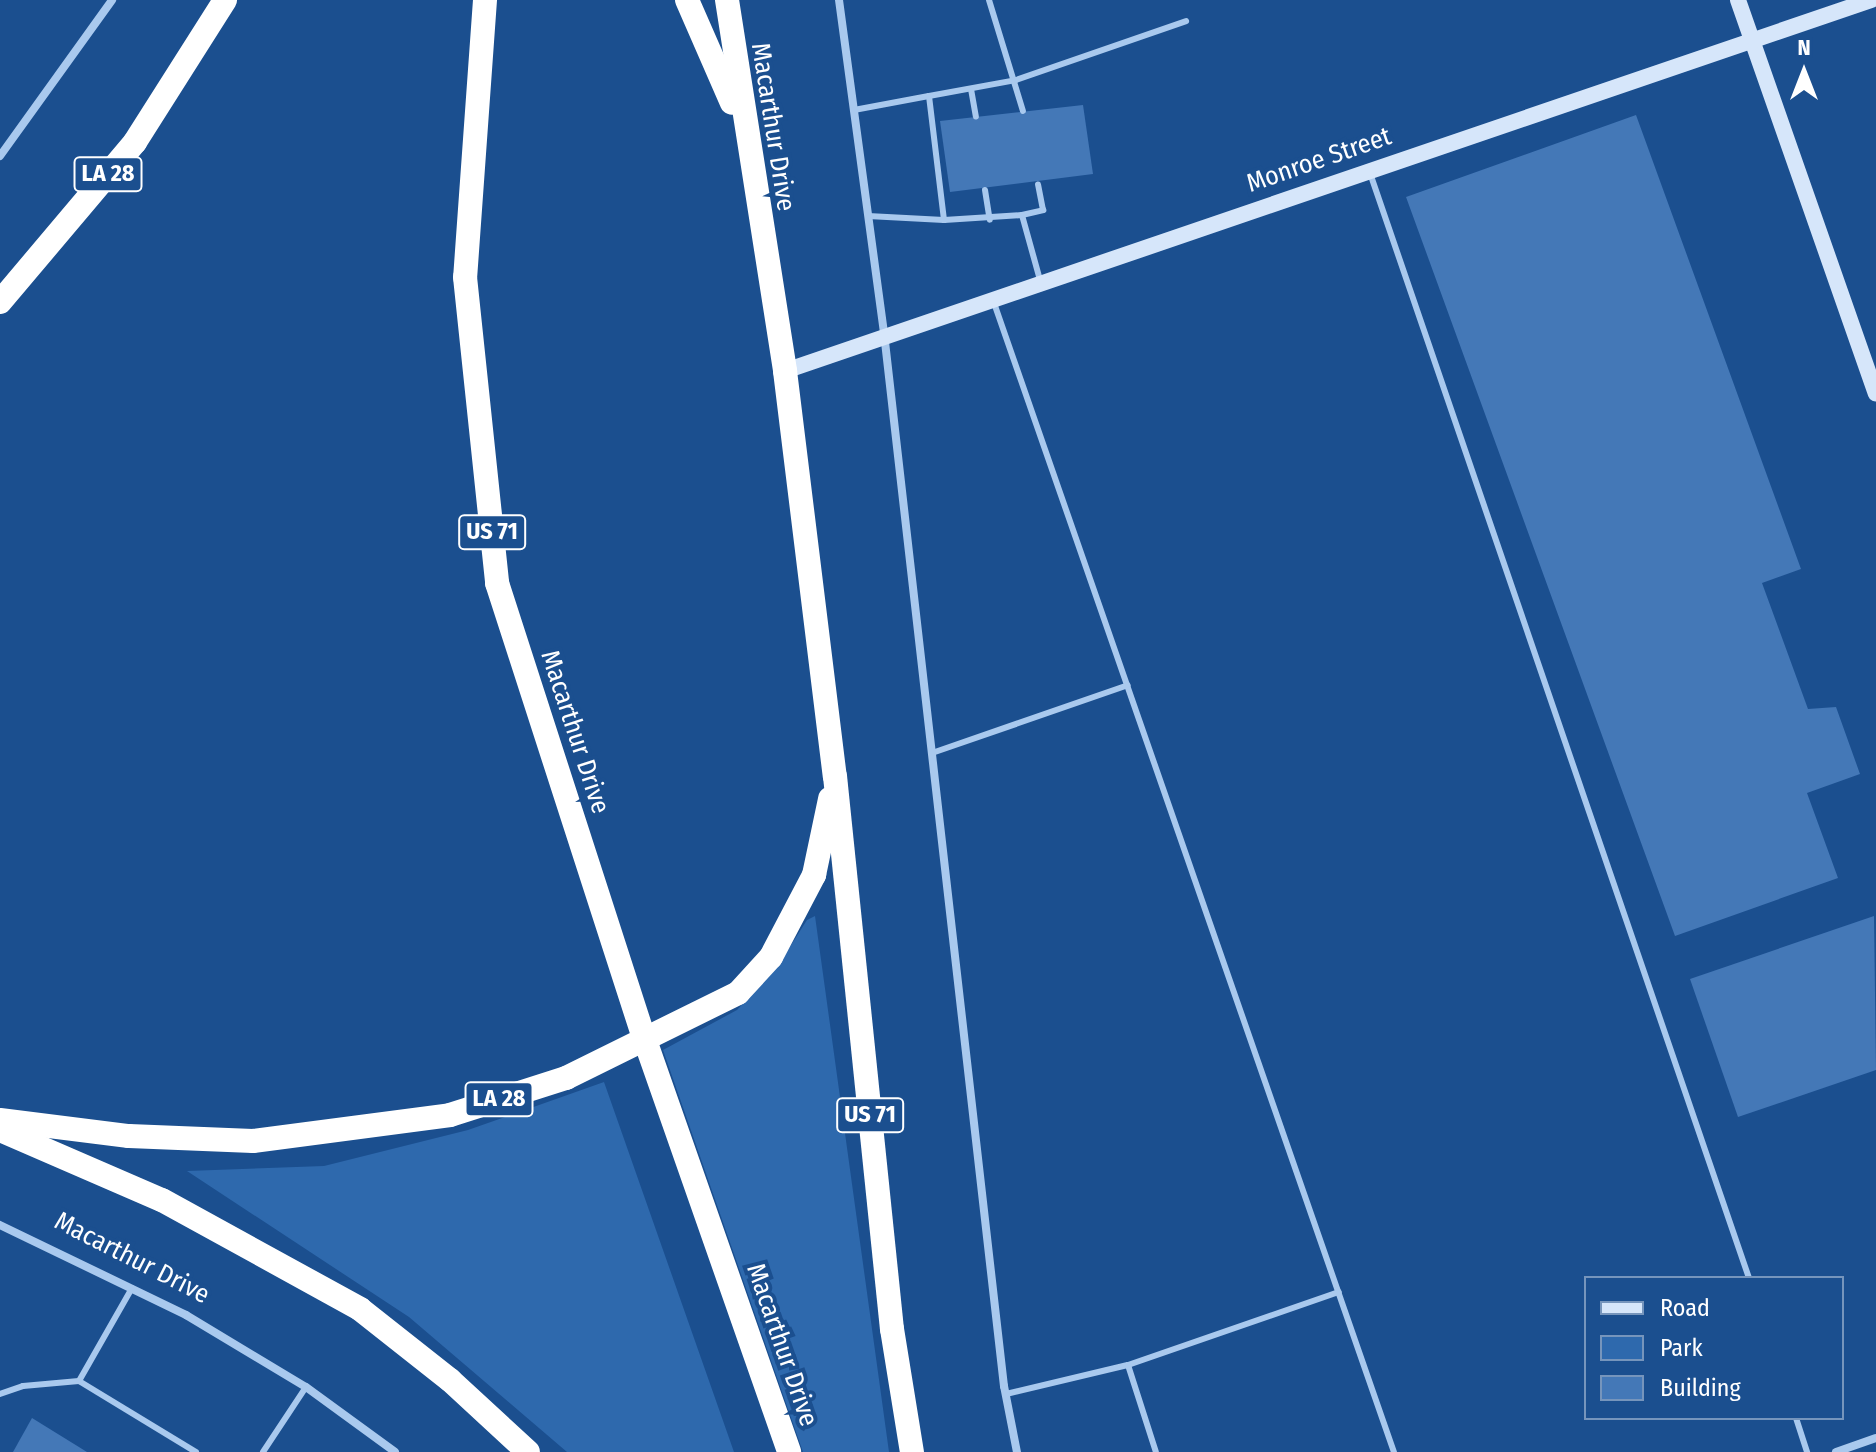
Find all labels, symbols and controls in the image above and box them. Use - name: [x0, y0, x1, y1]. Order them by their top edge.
- north arrow: [1764, 32, 1844, 112]
- text: N: [1797, 34, 1811, 61]
- street label: Macarthur Drive: [744, 41, 802, 213]
- street label: Monroe Street: [1243, 121, 1395, 199]
- road number: LA 28: [72, 154, 144, 194]
- road number: US 71: [458, 512, 526, 552]
- street label: Macarthur Drive: [534, 646, 616, 818]
- road number: LA 28: [463, 1079, 535, 1119]
- road number: US 71: [836, 1095, 904, 1135]
- street label: Macarthur Drive: [49, 1206, 215, 1310]
- street label: Macarthur Drive: [740, 1260, 824, 1430]
- legend: [1584, 1276, 1844, 1420]
- text: Road: [1660, 1294, 1710, 1322]
- text: Park: [1660, 1334, 1703, 1362]
- text: Building: [1660, 1374, 1741, 1402]

